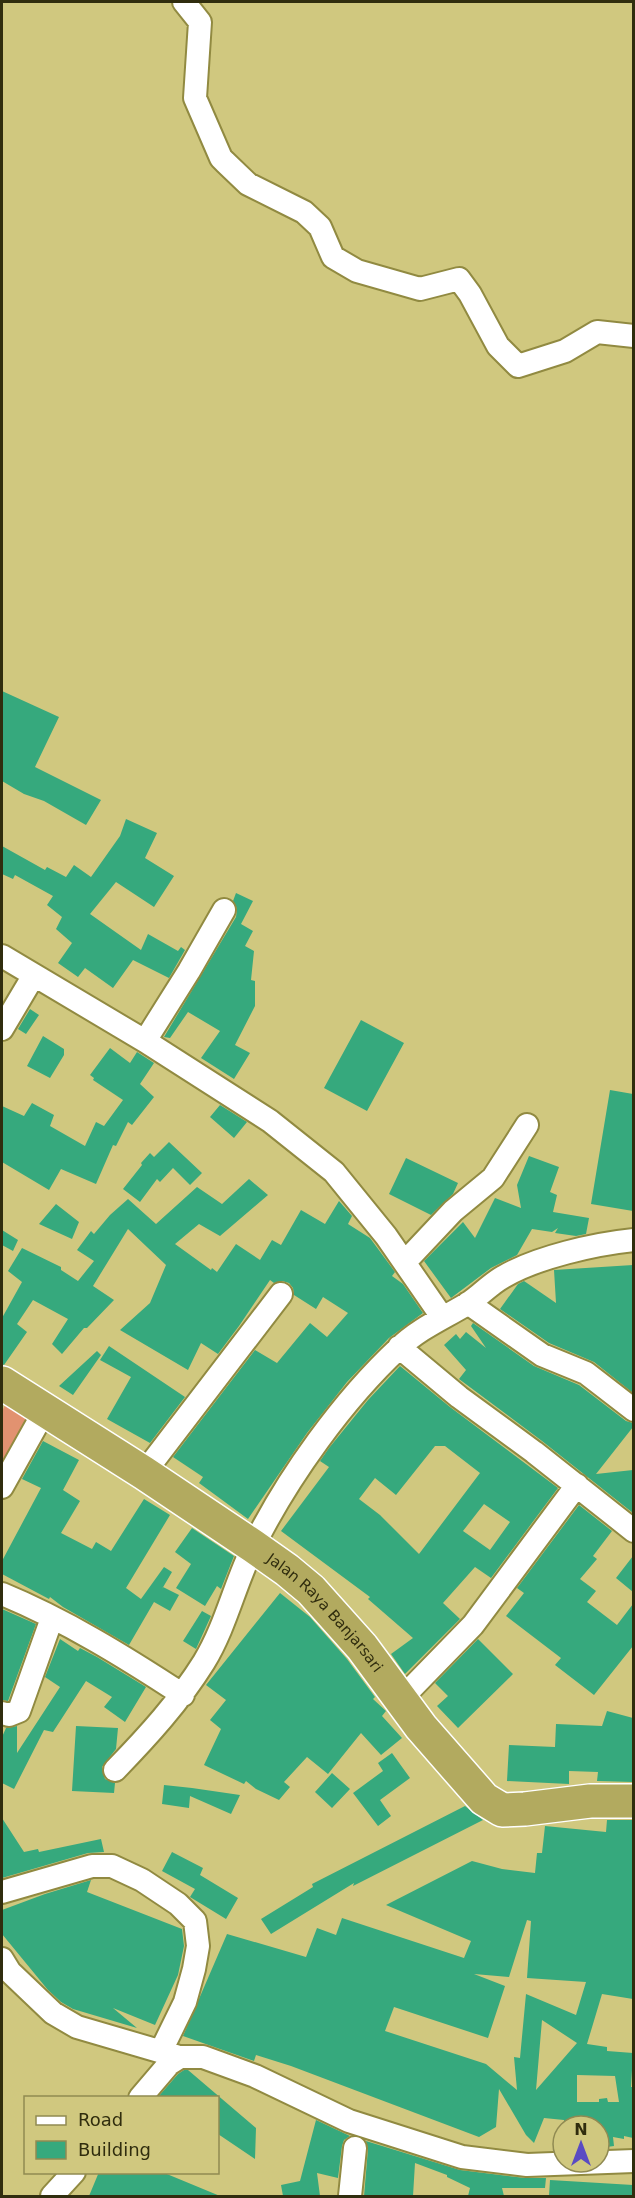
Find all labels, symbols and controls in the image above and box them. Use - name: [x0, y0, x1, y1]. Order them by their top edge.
- street label: Jalan Raya Banjarsari: [263, 1549, 386, 1676]
- legend: [24, 2096, 219, 2174]
- text: Road: [78, 2109, 123, 2130]
- north arrow: [551, 2114, 611, 2174]
- text: N: [574, 2120, 588, 2139]
- text: Building: [78, 2139, 151, 2160]

